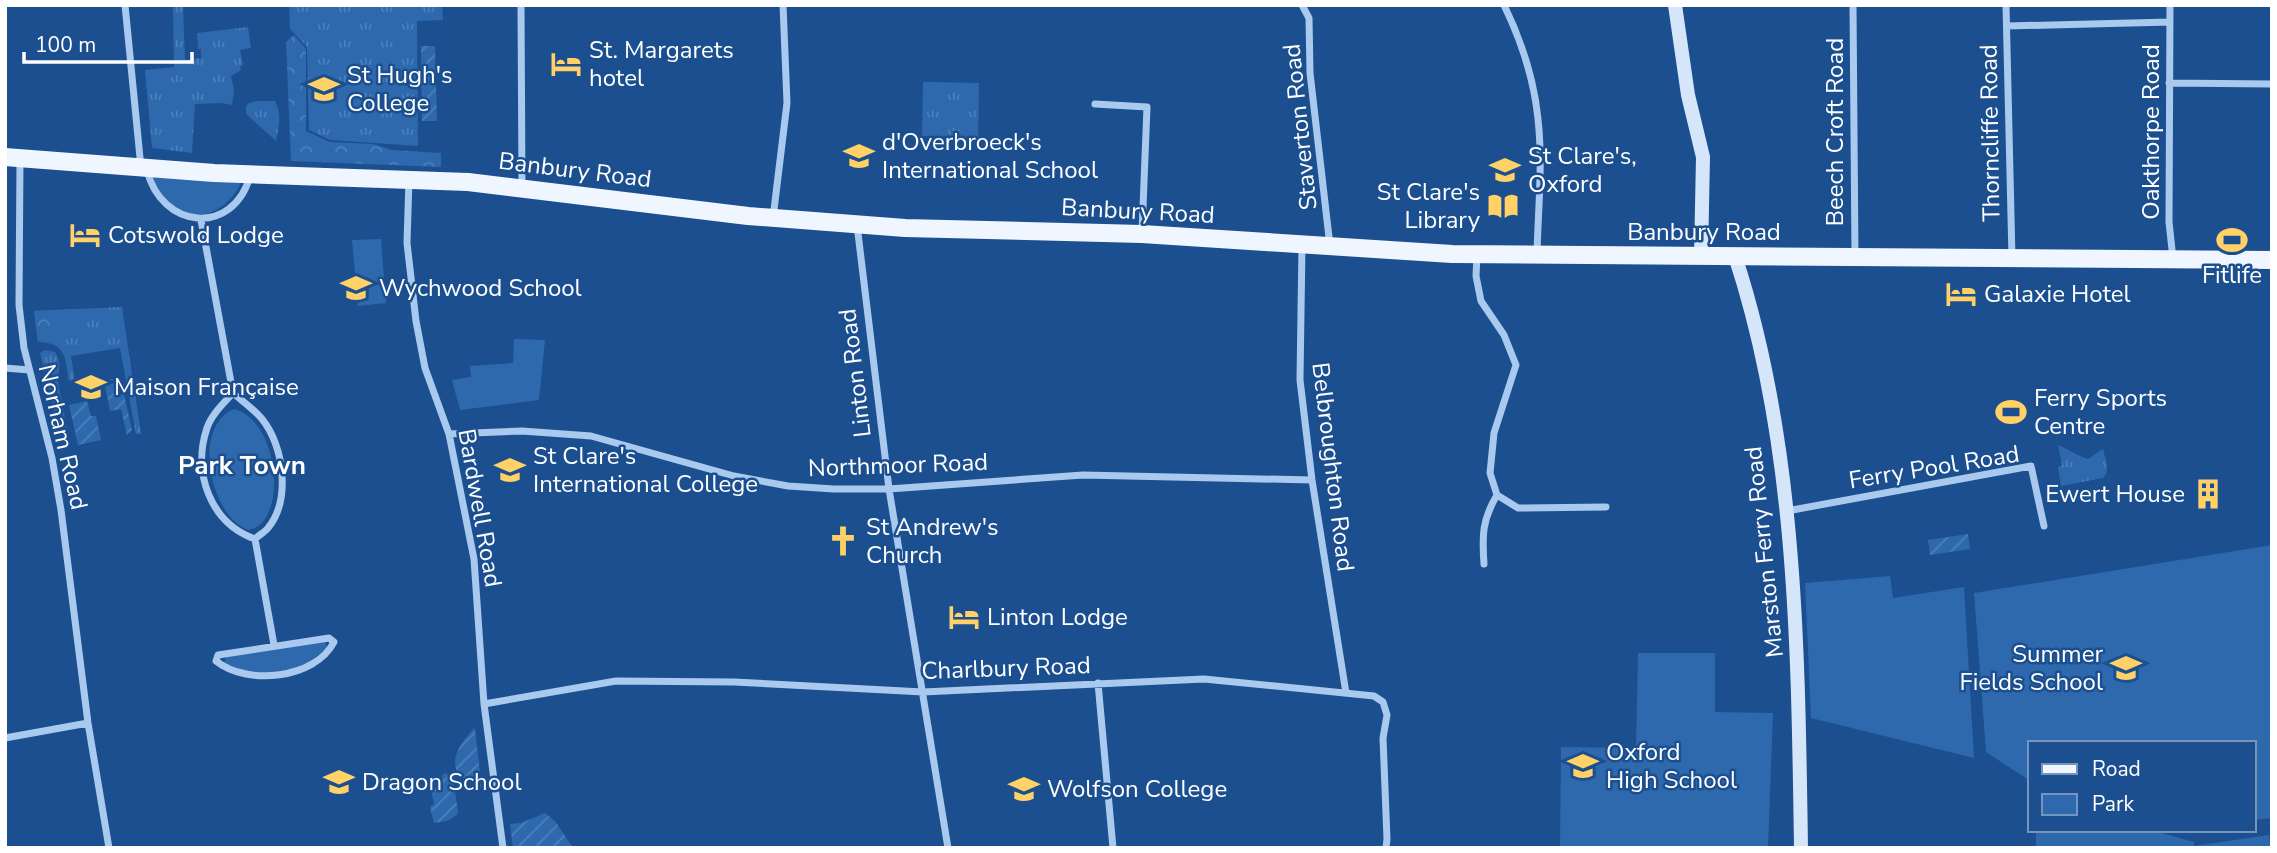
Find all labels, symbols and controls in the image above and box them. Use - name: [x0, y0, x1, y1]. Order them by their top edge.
- scale bar: [24, 21, 192, 65]
- text: 100 m: [35, 31, 96, 59]
- place label: St. Margarets hotel: [589, 34, 734, 94]
- street label: Beech Croft Road: [1819, 38, 1851, 226]
- street label: Staverton Road: [1275, 42, 1325, 212]
- street label: Thorncliffe Road: [1972, 44, 2008, 222]
- street label: Oakthorpe Road: [2135, 44, 2167, 220]
- hotel icon: St. Margarets hotel: [549, 47, 583, 81]
- place label: St Hugh's College: [347, 59, 453, 119]
- school or university icon: St Hugh's College: [307, 72, 341, 106]
- place label: d'Overbroeck's International School: [882, 126, 1098, 186]
- school or university icon: d'Overbroeck's International School: [842, 139, 876, 173]
- place label: St Clare's, Oxford: [1528, 140, 1637, 200]
- street label: Banbury Road: [497, 145, 653, 195]
- school or university icon: St Clare's, Oxford: [1488, 153, 1522, 187]
- place label: St Clare's Library: [1377, 176, 1481, 236]
- library icon: St Clare's Library: [1486, 189, 1520, 223]
- street label: Banbury Road: [1060, 191, 1216, 231]
- street label: Banbury Road: [1627, 216, 1781, 248]
- hotel icon: Cotswold Lodge: [68, 218, 102, 252]
- place label: Cotswold Lodge: [108, 219, 284, 251]
- sports icon: Fitlife: [2215, 223, 2249, 257]
- place label: Fitlife: [2202, 259, 2262, 291]
- school or university icon: Wychwood School: [339, 271, 373, 305]
- place label: Wychwood School: [379, 272, 582, 304]
- hotel icon: Galaxie Hotel: [1944, 277, 1978, 311]
- place label: Galaxie Hotel: [1984, 278, 2131, 310]
- street label: Linton Road: [831, 307, 879, 439]
- street label: Norham Road: [31, 361, 95, 513]
- street label: Belbroughton Road: [1304, 361, 1362, 573]
- school or university icon: Maison Française: [74, 370, 108, 404]
- place label: Maison Française: [114, 371, 299, 403]
- place label: Ferry Sports Centre: [2034, 382, 2167, 442]
- sports icon: Ferry Sports Centre: [1994, 395, 2028, 429]
- street label: Bardwell Road: [450, 426, 510, 590]
- street label: Ferry Pool Road: [1846, 438, 2022, 496]
- place label: St Clare's International College: [533, 440, 758, 500]
- street label: Marston Ferry Road: [1737, 445, 1791, 659]
- street label: Northmoor Road: [807, 446, 989, 484]
- district label: Park Town: [178, 448, 306, 483]
- school or university icon: St Clare's International College: [493, 453, 527, 487]
- building icon: Ewert House: [2191, 477, 2225, 511]
- place label: Ewert House: [2045, 478, 2185, 510]
- place label: St Andrew's Church: [866, 511, 999, 571]
- church icon: St Andrew's Church: [826, 524, 860, 558]
- hotel icon: Linton Lodge: [947, 600, 981, 634]
- place label: Linton Lodge: [987, 601, 1128, 633]
- place label: Summer Fields School: [1960, 638, 2103, 698]
- street label: Charlbury Road: [921, 649, 1091, 687]
- school or university icon: Summer Fields School: [2109, 651, 2143, 685]
- place label: Oxford High School: [1606, 736, 1737, 796]
- legend: [2028, 741, 2256, 832]
- school or university icon: Oxford High School: [1566, 749, 1600, 783]
- text: Road: [2092, 755, 2141, 783]
- school or university icon: Dragon School: [322, 765, 356, 799]
- place label: Dragon School: [362, 766, 522, 798]
- school or university icon: Wolfson College: [1007, 772, 1041, 806]
- place label: Wolfson College: [1047, 773, 1227, 805]
- text: Park: [2092, 790, 2134, 818]

